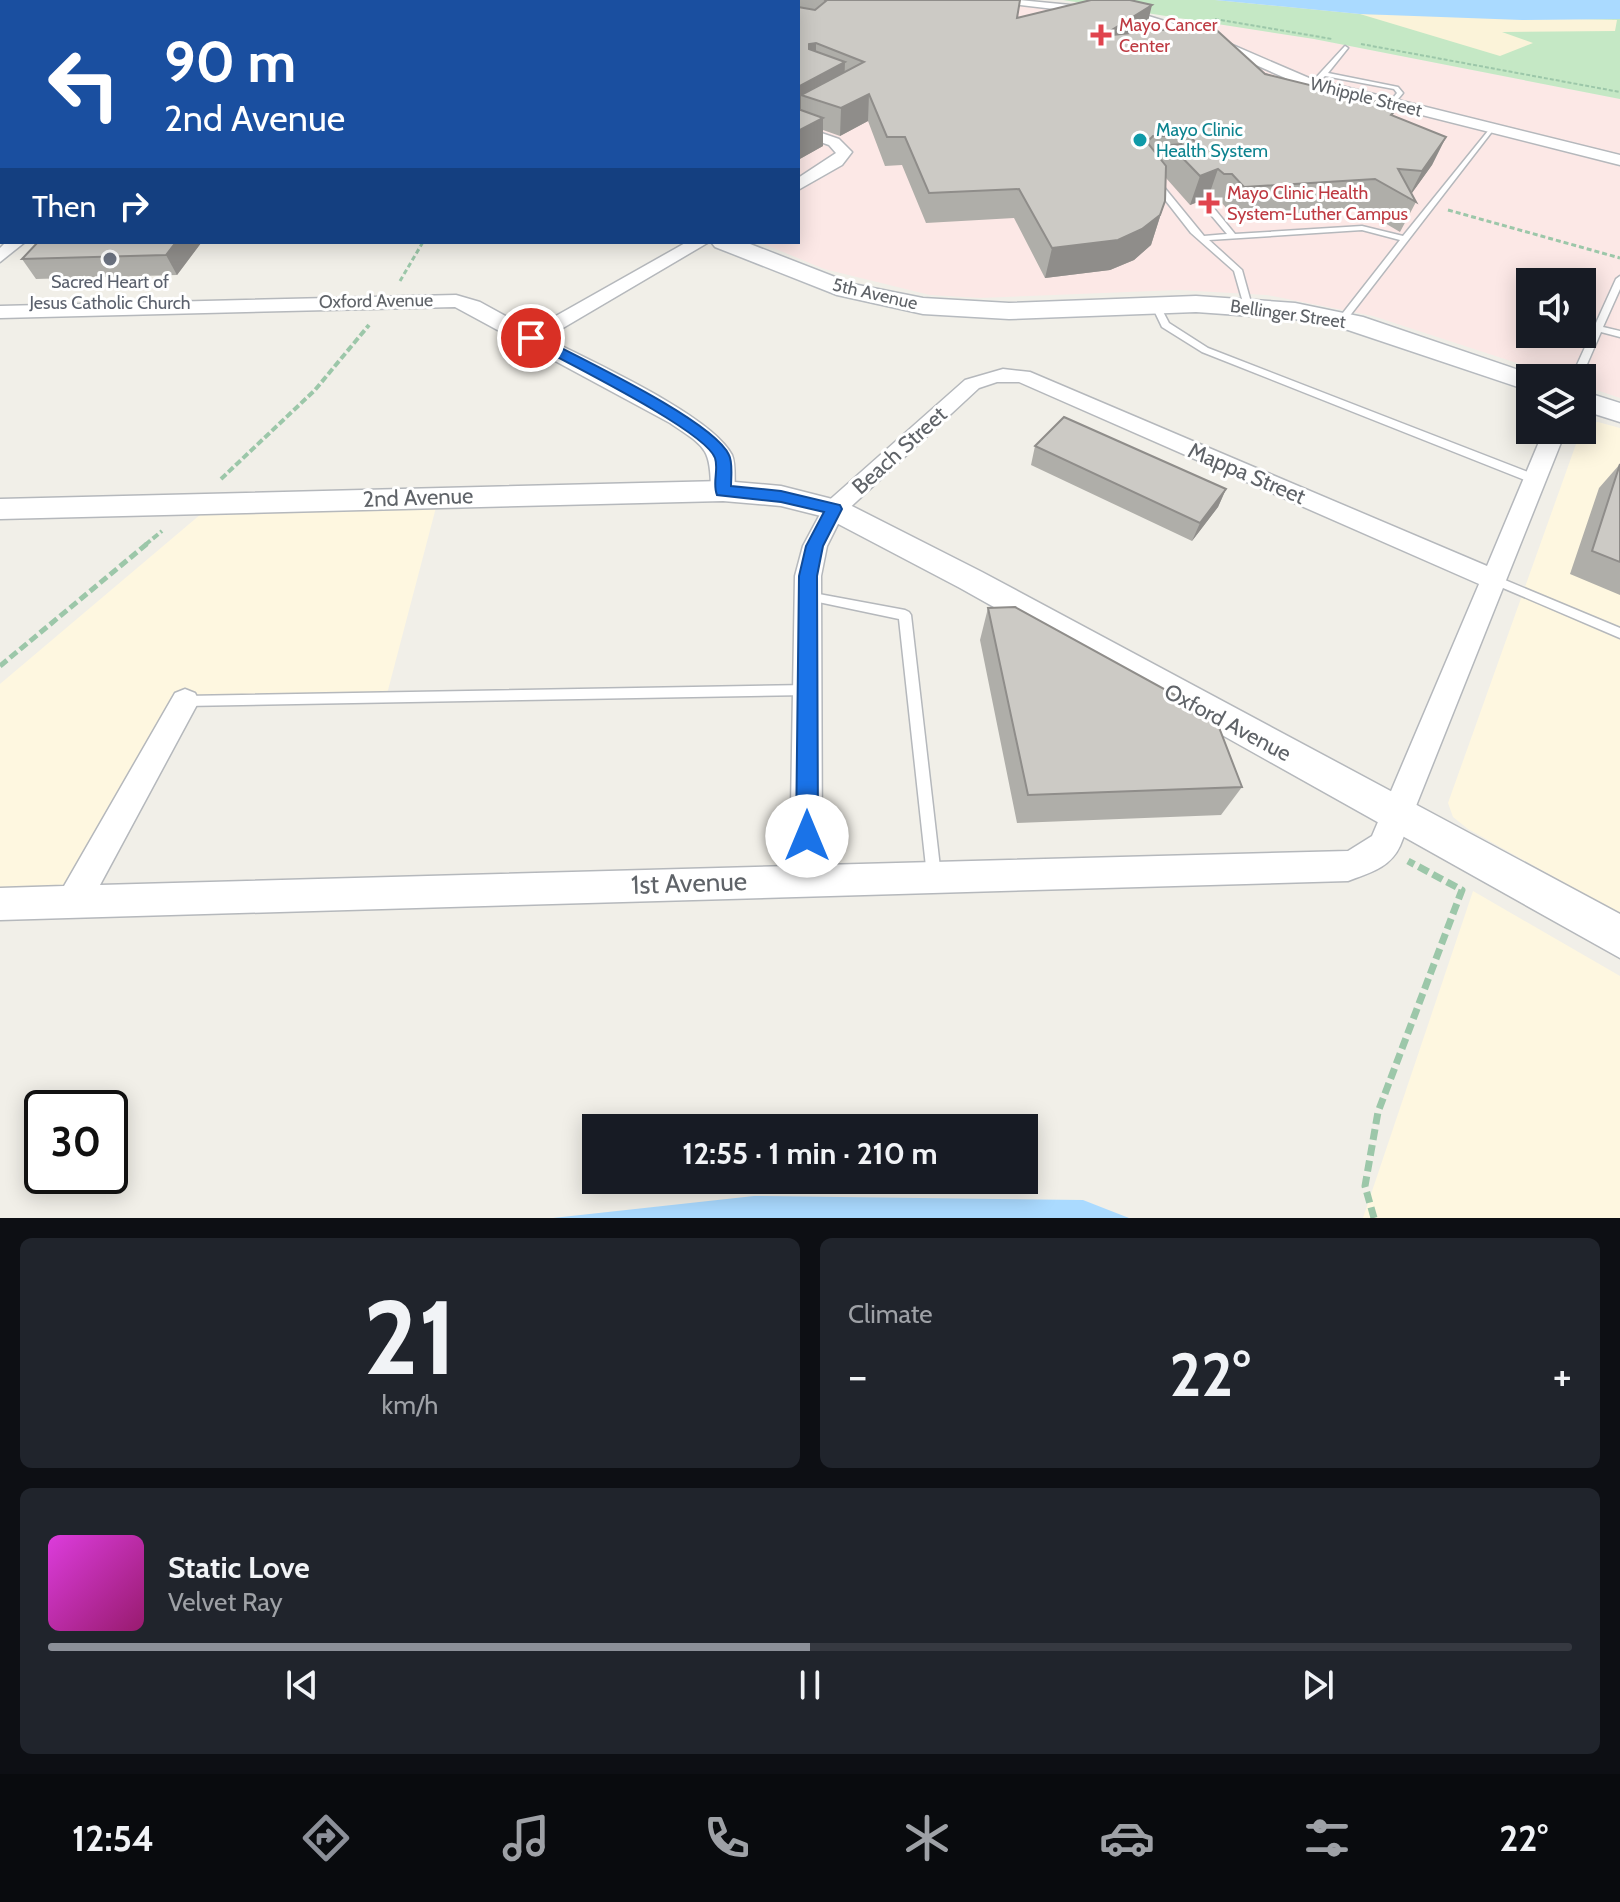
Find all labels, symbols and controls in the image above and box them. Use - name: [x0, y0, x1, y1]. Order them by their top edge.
- place label: Mayo Cancer Center: [1119, 14, 1218, 57]
- marker: Mayo Cancer Center: [1090, 24, 1112, 46]
- text: 90 m: [164, 28, 296, 96]
- icon: left: [32, 32, 136, 136]
- street label: Whipple Street: [1308, 72, 1424, 122]
- text: 2nd Avenue: [164, 96, 345, 140]
- place label: Mayo Clinic Health System: [1156, 119, 1268, 162]
- marker: Mayo Clinic Health System: [1131, 131, 1149, 149]
- place label: Mayo Clinic Health System-Luther Campus: [1227, 182, 1408, 225]
- icon: right: [112, 184, 156, 228]
- text: Then: [32, 188, 96, 225]
- marker: Mayo Clinic Health System-Luther Campus: [1198, 192, 1220, 214]
- marker: Sacred Heart of Jesus Catholic Church: [101, 250, 119, 268]
- map controls: [1516, 268, 1596, 444]
- button: sound: [1516, 268, 1596, 348]
- place label: Sacred Heart of Jesus Catholic Church: [28, 271, 191, 314]
- street label: 5th Avenue: [830, 274, 920, 314]
- street label: Oxford Avenue: [319, 289, 433, 313]
- street label: Bellinger Street: [1229, 295, 1347, 333]
- pin: [497, 304, 565, 372]
- icon: arrive: [509, 316, 553, 360]
- button: layers: [1516, 364, 1596, 444]
- street label: Beach Street: [846, 400, 953, 500]
- street label: Mappa Street: [1184, 437, 1310, 511]
- street label: 2nd Avenue: [362, 482, 474, 513]
- street label: Oxford Avenue: [1160, 678, 1296, 767]
- position arrow: [765, 794, 849, 878]
- street label: 1st Avenue: [630, 865, 748, 901]
- speed limit sign: 30: [24, 1090, 128, 1194]
- text: 12:55 · 1 min · 210 m: [682, 1135, 938, 1172]
- text: 21: [363, 1274, 457, 1400]
- text: Climate: [848, 1298, 933, 1330]
- text: 22°: [1170, 1338, 1250, 1411]
- text: −: [848, 1349, 867, 1402]
- text: +: [1553, 1349, 1572, 1402]
- text: km/h: [382, 1389, 438, 1421]
- text: Static Love: [168, 1549, 310, 1586]
- text: Velvet Ray: [168, 1586, 283, 1618]
- icon: previous: [280, 1663, 324, 1707]
- icon: pause: [788, 1663, 832, 1707]
- icon: next: [1296, 1663, 1340, 1707]
- icon: directions: [298, 1810, 354, 1866]
- icon: music: [498, 1810, 554, 1866]
- icon: phone: [699, 1810, 755, 1866]
- icon: climate: [899, 1810, 955, 1866]
- icon: car: [1099, 1810, 1155, 1866]
- icon: filters: [1299, 1810, 1355, 1866]
- text: 12:54: [72, 1816, 154, 1860]
- text: 22°: [1499, 1816, 1548, 1860]

